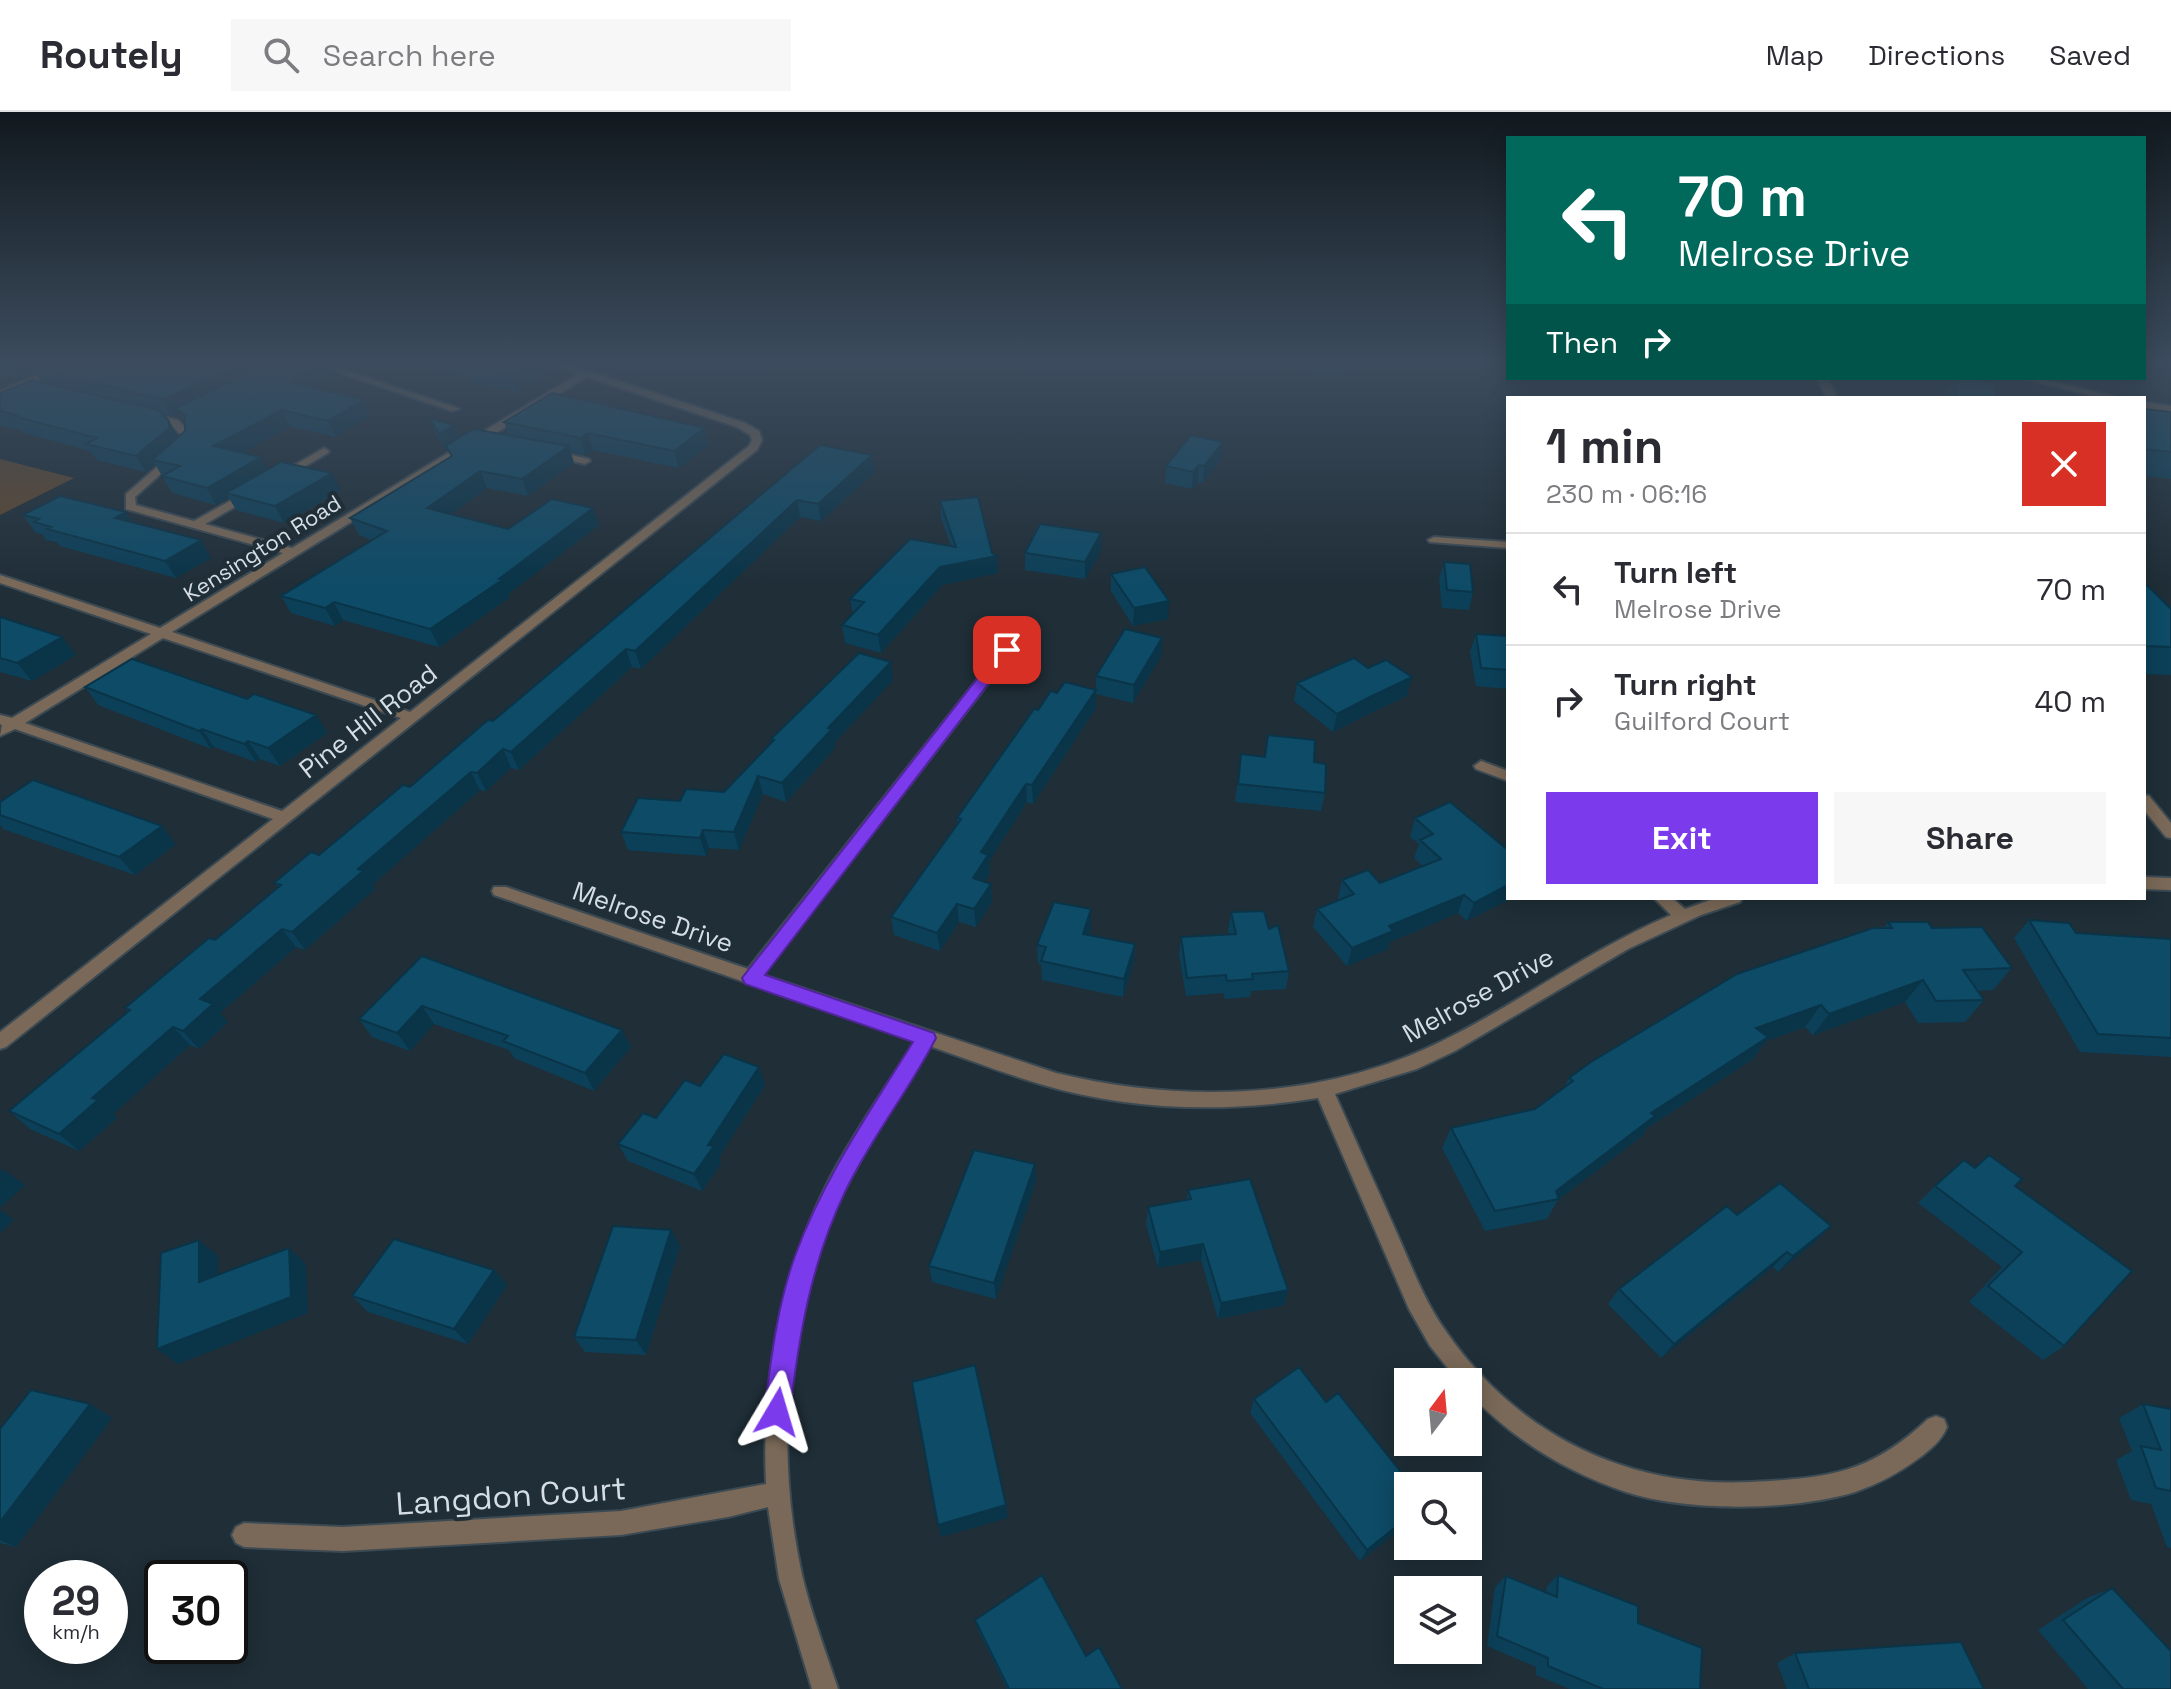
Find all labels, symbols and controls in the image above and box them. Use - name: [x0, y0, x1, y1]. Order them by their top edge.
- search box: [231, 19, 791, 91]
- text: Routely: [40, 31, 183, 79]
- icon: search: [259, 33, 303, 77]
- text: Search here: [323, 36, 496, 75]
- text: Map: [1766, 37, 1824, 73]
- text: Directions: [1868, 37, 2005, 73]
- text: Saved: [2049, 37, 2131, 73]
- text: 70 m: [1678, 161, 1807, 232]
- icon: left: [1546, 168, 1650, 272]
- text: Melrose Drive: [1678, 231, 1910, 277]
- icon: right: [1634, 320, 1678, 364]
- text: Then: [1546, 323, 1618, 362]
- text: 1 min: [1546, 416, 1663, 477]
- button: close: [2022, 422, 2106, 506]
- text: 230 m · 06:16: [1546, 477, 1707, 511]
- street label: Kensington Road: [178, 488, 346, 608]
- text: Turn left: [1614, 553, 1737, 592]
- icon: left: [1546, 567, 1590, 611]
- text: 70 m: [2037, 570, 2106, 609]
- text: Melrose Drive: [1614, 592, 1782, 626]
- pin: [973, 616, 1041, 684]
- icon: arrive: [985, 628, 1029, 672]
- street label: Pine Hill Road: [292, 656, 444, 786]
- text: Turn right: [1614, 665, 1757, 704]
- icon: right: [1546, 679, 1590, 723]
- text: 40 m: [2035, 682, 2106, 721]
- text: Guilford Court: [1614, 704, 1790, 738]
- button: Exit: [1546, 792, 1818, 884]
- button: Share: [1834, 792, 2106, 884]
- street label: Melrose Drive: [568, 874, 738, 960]
- street label: Melrose Drive: [1396, 939, 1560, 1051]
- north arrow: [1394, 1368, 1482, 1456]
- map controls: [1394, 1368, 1482, 1664]
- position arrow: [735, 1370, 819, 1454]
- street label: Langdon Court: [394, 1468, 628, 1524]
- button: search: [1394, 1472, 1482, 1560]
- speed limit sign: 30: [144, 1560, 248, 1664]
- text: 29: [52, 1576, 100, 1627]
- button: layers: [1394, 1576, 1482, 1664]
- text: km/h: [52, 1619, 100, 1645]

